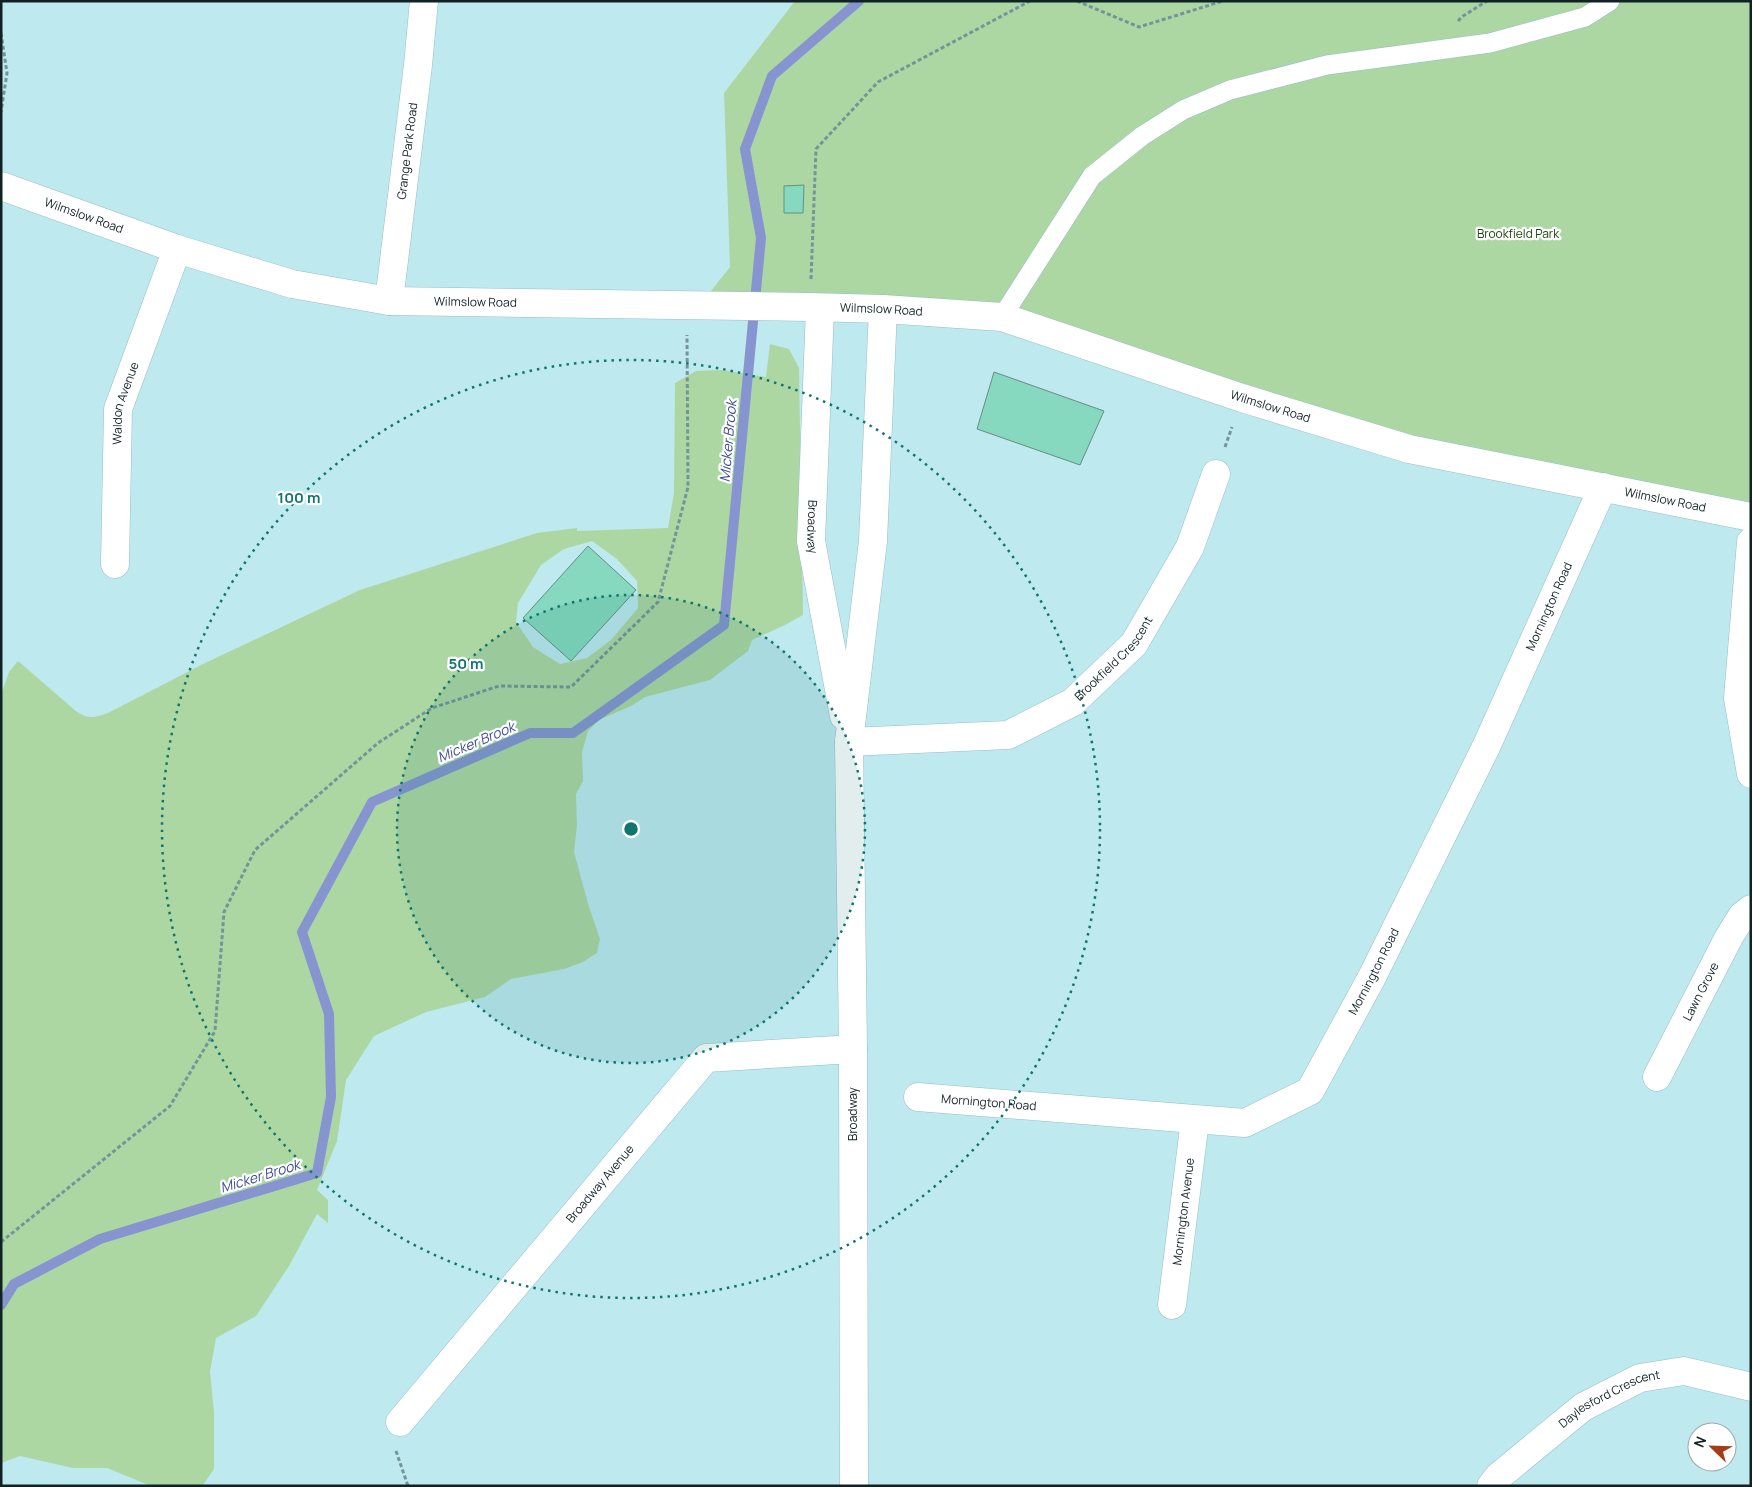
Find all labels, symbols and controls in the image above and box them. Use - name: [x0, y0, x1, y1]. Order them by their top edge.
- street label: Grange Park Road: [393, 102, 421, 201]
- street label: Wilmslow Road: [42, 193, 126, 237]
- park label: Brookfield Park: [1477, 225, 1560, 242]
- street label: Wilmslow Road: [434, 293, 517, 311]
- street label: Wilmslow Road: [840, 299, 923, 320]
- street label: Waldon Avenue: [108, 359, 143, 445]
- street label: Wilmslow Road: [1228, 386, 1313, 426]
- water label: Micker Brook: [714, 397, 741, 483]
- street label: Wilmslow Road: [1623, 483, 1708, 516]
- text: 100 m: [278, 487, 320, 508]
- street label: Broadway: [803, 500, 822, 556]
- street label: Mornington Road: [1521, 559, 1576, 653]
- street label: Brookfield Crescent: [1070, 613, 1156, 704]
- text: 50 m: [448, 653, 484, 674]
- water label: Micker Brook: [434, 716, 519, 766]
- centre of rings: [622, 820, 640, 838]
- street label: Mornington Road: [1344, 925, 1403, 1018]
- street label: Lawn Grove: [1678, 959, 1723, 1024]
- street label: Broadway: [844, 1086, 861, 1141]
- street label: Mornington Road: [941, 1090, 1037, 1114]
- street label: Broadway Avenue: [562, 1141, 638, 1226]
- water label: Micker Brook: [218, 1154, 304, 1197]
- street label: Mornington Avenue: [1168, 1157, 1198, 1266]
- street label: Daylesford Crescent: [1555, 1366, 1661, 1432]
- north arrow: [1687, 1422, 1737, 1472]
- text: N: [1689, 1433, 1710, 1450]

